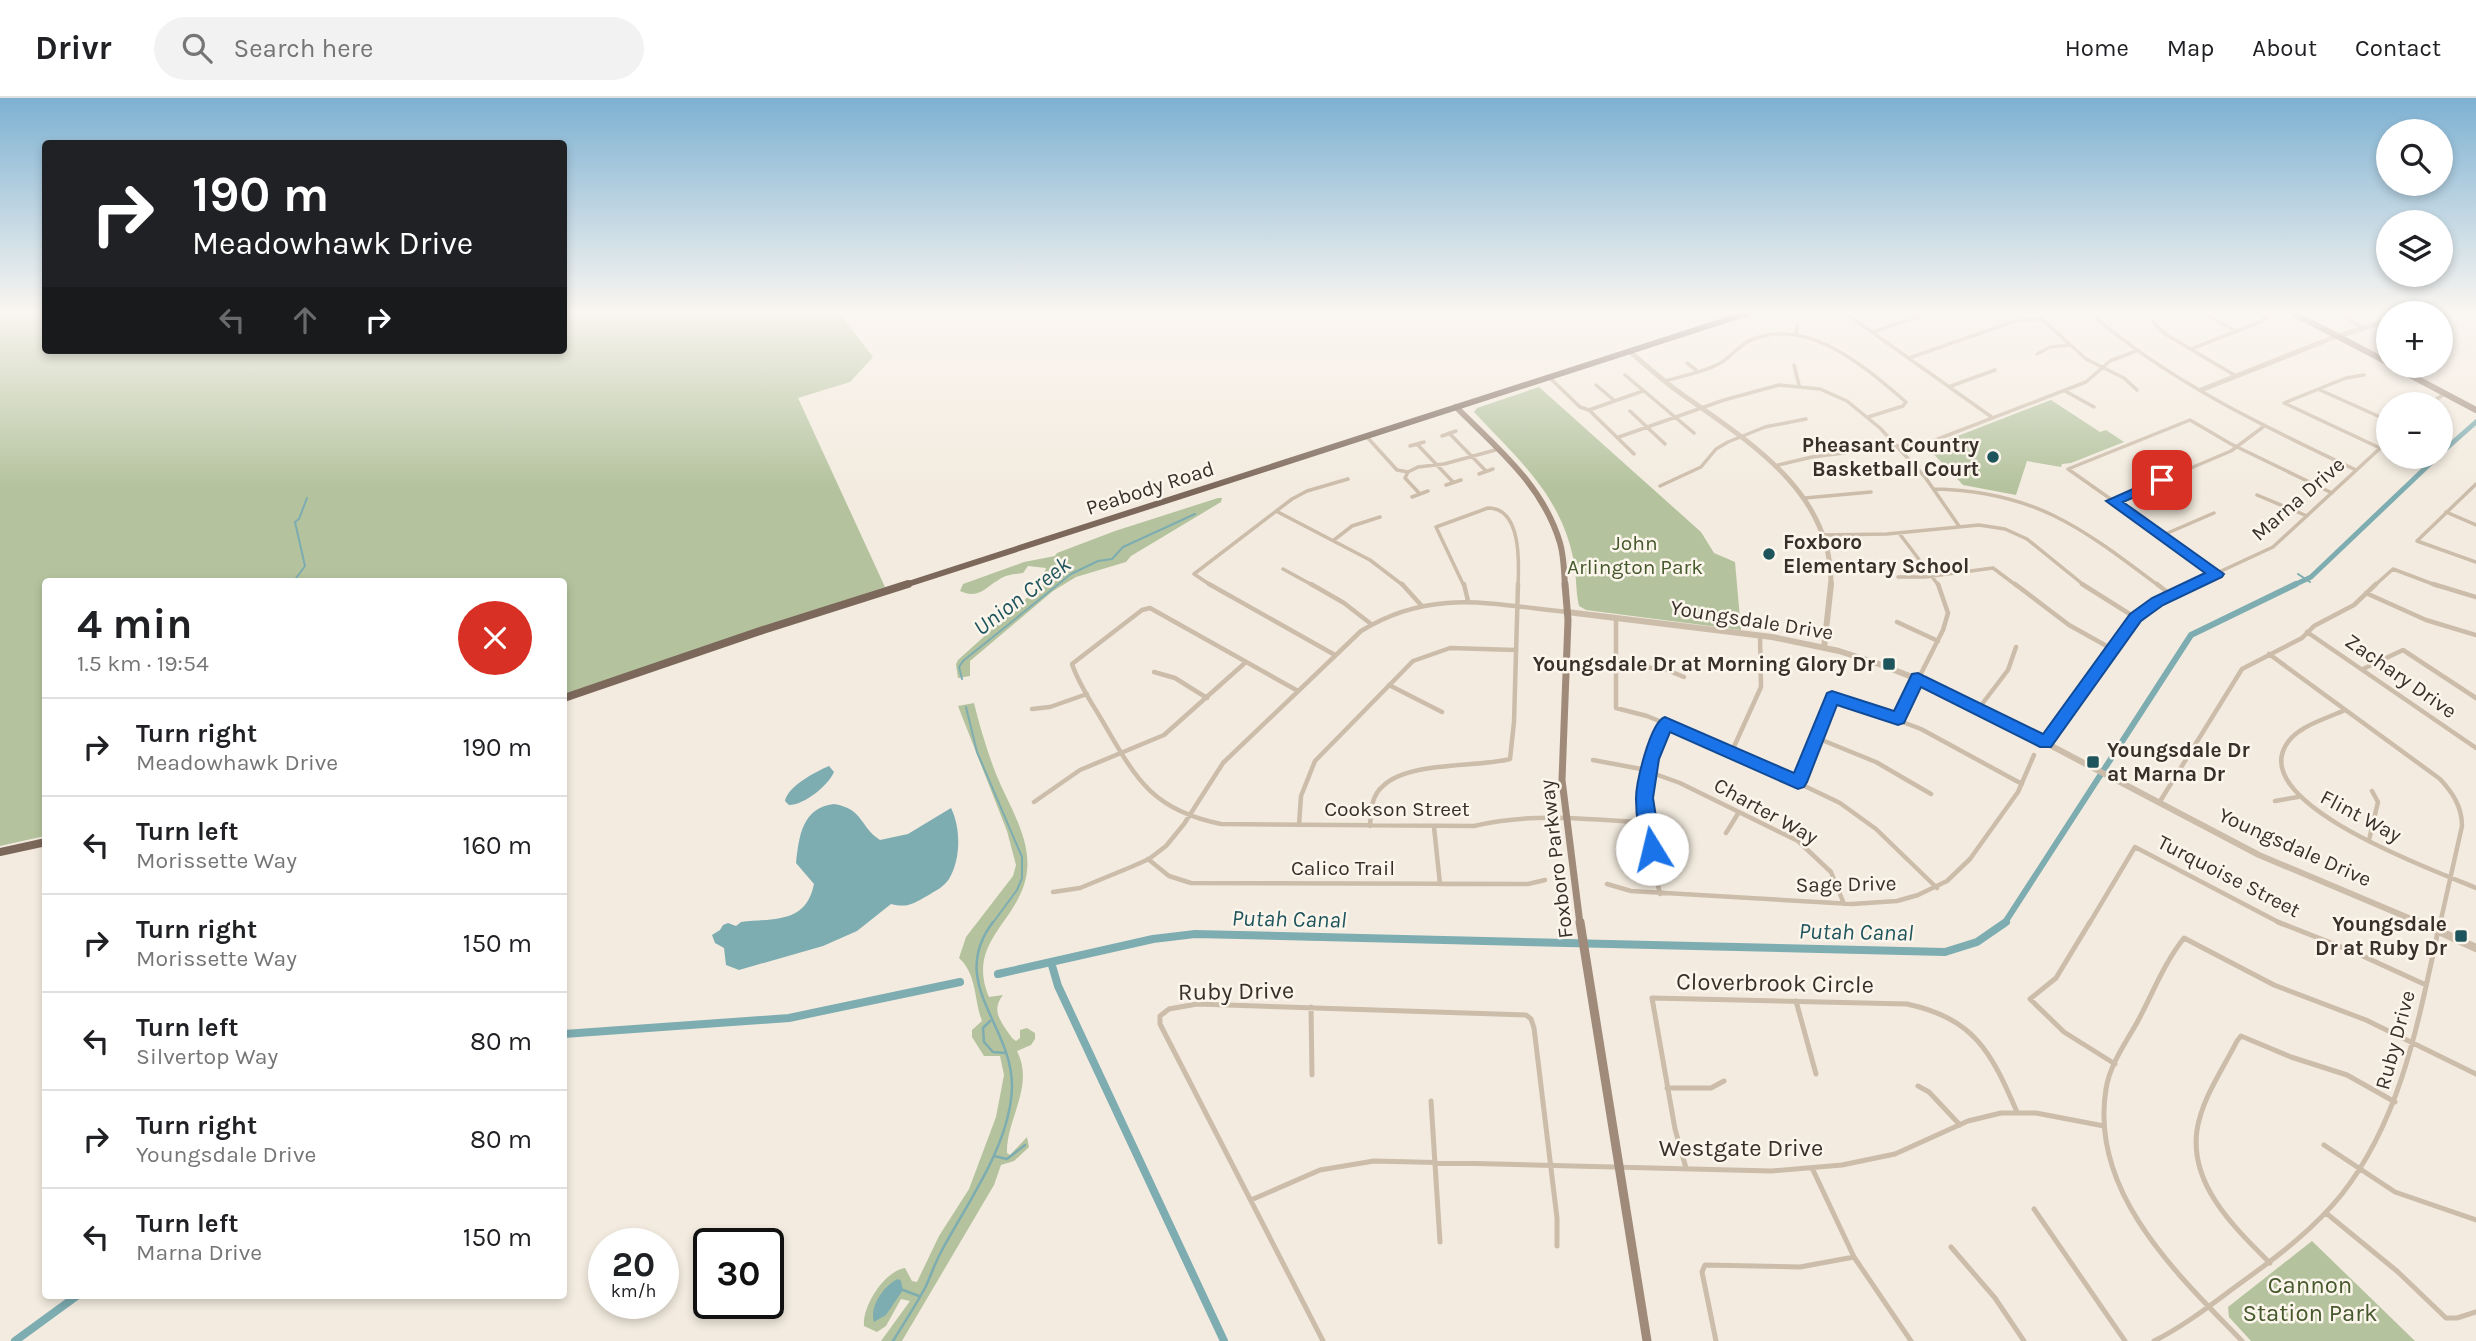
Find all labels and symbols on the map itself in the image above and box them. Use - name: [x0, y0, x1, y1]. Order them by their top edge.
- place label: Pheasant Country Basketball Court: [1802, 433, 1979, 481]
- marker: Pheasant Country Basketball Court: [1985, 449, 2001, 465]
- pin: [2132, 450, 2192, 510]
- street label: Marna Drive: [2247, 452, 2349, 546]
- street label: Peabody Road: [1083, 456, 1217, 520]
- place label: Foxboro Elementary School: [1783, 530, 1969, 578]
- park label: John Arlington Park: [1567, 531, 1703, 579]
- marker: Foxboro Elementary School: [1761, 546, 1777, 562]
- water label: Union Creek: [968, 551, 1076, 641]
- street label: Youngsdale Drive: [1669, 595, 1835, 645]
- street label: Zachary Drive: [2341, 629, 2461, 723]
- place label: Youngsdale Dr at Morning Glory Dr: [1533, 652, 1876, 676]
- marker: Youngsdale Dr at Morning Glory Dr: [1881, 656, 1897, 672]
- place label: Youngsdale Dr at Marna Dr: [2107, 738, 2250, 786]
- marker: Youngsdale Dr at Marna Dr: [2085, 754, 2101, 770]
- street label: Charter Way: [1710, 773, 1822, 850]
- street label: Foxboro Parkway: [1534, 778, 1578, 940]
- street label: Flint Way: [2316, 785, 2406, 847]
- street label: Cookson Street: [1324, 797, 1470, 821]
- street label: Youngsdale Drive: [2215, 803, 2375, 891]
- position arrow: [1615, 812, 1689, 886]
- street label: Turquoise Street: [2154, 830, 2304, 922]
- street label: Calico Trail: [1291, 856, 1395, 880]
- street label: Sage Drive: [1795, 871, 1897, 897]
- water label: Putah Canal: [1231, 904, 1347, 934]
- place label: Youngsdale Dr at Ruby Dr: [2315, 912, 2448, 960]
- water label: Putah Canal: [1798, 917, 1914, 947]
- marker: Youngsdale Dr at Ruby Dr: [2453, 928, 2469, 944]
- street label: Cloverbrook Circle: [1676, 967, 1874, 999]
- street label: Ruby Drive: [1178, 976, 1294, 1006]
- street label: Ruby Drive: [2370, 988, 2420, 1092]
- street label: Westgate Drive: [1659, 1134, 1823, 1162]
- speed limit sign: 30: [693, 1228, 784, 1319]
- park label: Cannon Station Park: [2243, 1271, 2377, 1327]

